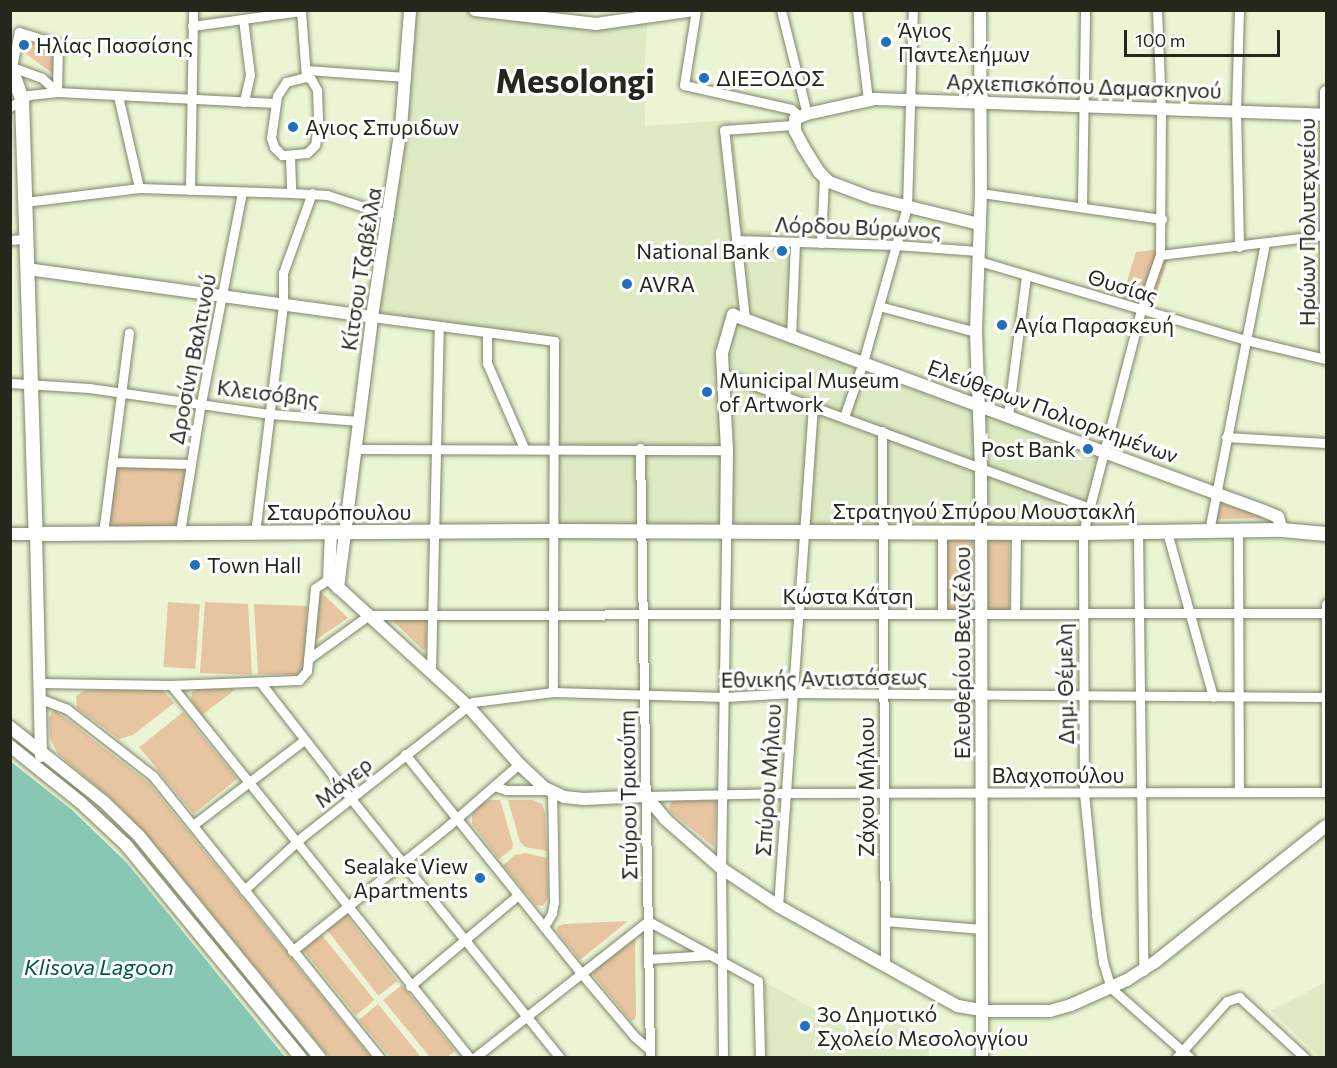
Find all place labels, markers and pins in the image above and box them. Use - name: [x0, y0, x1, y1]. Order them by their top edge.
- place label: Άγιος Παντελεήμων: [898, 17, 1030, 67]
- place label: Ηλίας Πασσίσης: [36, 32, 193, 58]
- marker: Άγιος Παντελεήμων: [879, 35, 893, 49]
- marker: Ηλίας Πασσίσης: [17, 38, 31, 52]
- place label: ΔΙΕΞΟΔΟΣ: [716, 65, 825, 91]
- marker: ΔΙΕΞΟΔΟΣ: [697, 71, 711, 85]
- place label: Αγιος Σπυριδων: [305, 114, 459, 140]
- marker: Αγιος Σπυριδων: [286, 120, 300, 134]
- place label: National Bank: [636, 238, 770, 264]
- marker: National Bank: [775, 244, 789, 258]
- place label: AVRA: [639, 271, 695, 297]
- marker: AVRA: [620, 277, 634, 291]
- place label: Αγία Παρασκευή: [1014, 312, 1174, 338]
- marker: Αγία Παρασκευή: [995, 318, 1009, 332]
- place label: Municipal Museum of Artwork: [719, 367, 899, 417]
- marker: Municipal Museum of Artwork: [700, 385, 714, 399]
- place label: Post Bank: [981, 436, 1076, 462]
- marker: Post Bank: [1081, 442, 1095, 456]
- place label: Town Hall: [207, 552, 301, 578]
- marker: Town Hall: [188, 558, 202, 572]
- place label: Sealake View Apartments: [344, 853, 468, 903]
- marker: Sealake View Apartments: [473, 871, 487, 885]
- place label: 3ο Δημοτικό Σχολείο Μεσολογγίου: [817, 1001, 1028, 1051]
- marker: 3ο Δημοτικό Σχολείο Μεσολογγίου: [798, 1019, 812, 1033]

